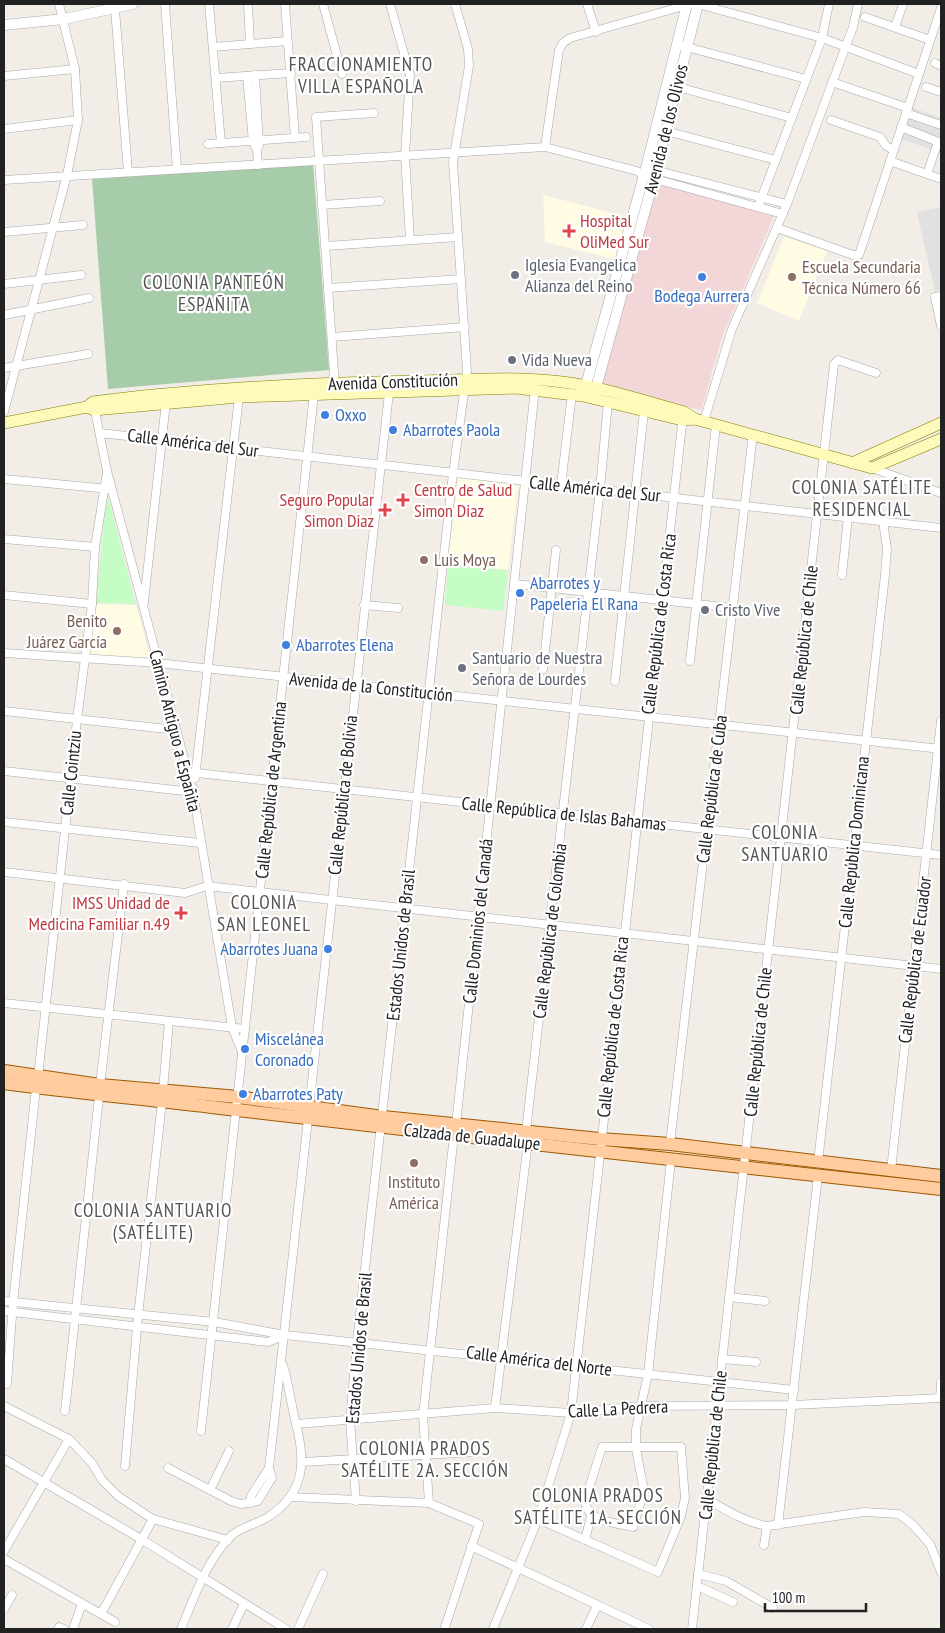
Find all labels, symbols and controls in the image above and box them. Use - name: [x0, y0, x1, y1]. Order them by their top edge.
- district label: FRACCIONAMIENTO VILLA ESPAÑOLA: [289, 52, 433, 98]
- street label: Avenida de los Olivos: [638, 62, 693, 196]
- place label: Hospital OliMed Sur: [580, 209, 649, 253]
- marker: Hospital OliMed Sur: [562, 224, 576, 238]
- place label: Iglesia Evangelica Alianza del Reino: [525, 253, 636, 297]
- place label: Escuela Secundaria Técnica Número 66: [802, 255, 921, 299]
- marker: Iglesia Evangelica Alianza del Reino: [509, 269, 521, 281]
- district label: COLONIA PANTEÓN ESPAÑITA: [143, 270, 285, 316]
- marker: Bodega Aurrera: [696, 271, 708, 283]
- marker: Escuela Secundaria Técnica Número 66: [786, 271, 798, 283]
- place label: Bodega Aurrera: [654, 284, 750, 307]
- place label: Vida Nueva: [521, 348, 592, 371]
- marker: Vida Nueva: [506, 354, 518, 366]
- street label: Avenida Constitución: [328, 368, 458, 395]
- place label: Oxxo: [335, 403, 367, 426]
- marker: Oxxo: [319, 409, 331, 421]
- place label: Abarrotes Paola: [403, 418, 500, 441]
- street label: Calle América del Sur: [126, 423, 260, 462]
- marker: Abarrotes Paola: [387, 424, 399, 436]
- street label: Calle América del Sur: [528, 470, 662, 507]
- district label: COLONIA SATÉLITE RESIDENCIAL: [792, 475, 932, 521]
- place label: Centro de Salud Simon Diaz: [414, 478, 512, 522]
- place label: Seguro Popular Simon Diaz: [280, 488, 374, 532]
- marker: Centro de Salud Simon Diaz: [396, 493, 410, 507]
- marker: Seguro Popular Simon Diaz: [378, 503, 392, 517]
- street label: Calle República de Costa Rica: [636, 532, 681, 716]
- place label: Luis Moya: [434, 548, 496, 571]
- marker: Luis Moya: [418, 554, 430, 566]
- street label: Calle República de Chile: [784, 564, 823, 716]
- place label: Abarrotes y Papeleria El Rana: [530, 571, 638, 615]
- marker: Abarrotes y Papeleria El Rana: [514, 587, 526, 599]
- place label: Cristo Vive: [715, 598, 781, 621]
- marker: Cristo Vive: [699, 604, 711, 616]
- place label: Benito Juárez García: [26, 609, 107, 653]
- marker: Benito Juárez García: [111, 625, 123, 637]
- place label: Abarrotes Elena: [296, 633, 394, 656]
- marker: Abarrotes Elena: [280, 639, 292, 651]
- place label: Santuario de Nuestra Señora de Lourdes: [472, 646, 602, 690]
- street label: Camino Antiguo a Españita: [144, 648, 207, 814]
- marker: Santuario de Nuestra Señora de Lourdes: [456, 662, 468, 674]
- street label: Avenida de la Constitución: [288, 666, 454, 707]
- street label: Calle República de Argentina: [250, 700, 291, 880]
- street label: Calle República de Bolivia: [323, 714, 362, 876]
- street label: Calle República de Cuba: [691, 714, 732, 864]
- street label: Calle Cointziu: [55, 729, 86, 817]
- street label: Calle República Dominicana: [833, 755, 874, 929]
- street label: Calle República de Islas Bahamas: [461, 791, 668, 836]
- district label: COLONIA SANTUARIO: [741, 820, 829, 866]
- street label: Calle Dominios del Canadá: [457, 837, 498, 1005]
- street label: Calle República de Colombia: [527, 842, 572, 1020]
- street label: Estados Unidos de Brasil: [381, 867, 420, 1022]
- street label: Calle República de Ecuador: [893, 875, 936, 1045]
- district label: COLONIA SAN LEONEL: [217, 890, 311, 936]
- place label: IMSS Unidad de Medicina Familiar n.49: [29, 891, 170, 935]
- marker: IMSS Unidad de Medicina Familiar n.49: [174, 906, 188, 920]
- street label: Calle República de Costa Rica: [592, 935, 633, 1119]
- place label: Abarrotes Juana: [220, 937, 318, 960]
- marker: Abarrotes Juana: [322, 943, 334, 955]
- street label: Calle República de Chile: [738, 966, 777, 1118]
- place label: Miscelánea Coronado: [255, 1027, 324, 1071]
- marker: Miscelánea Coronado: [239, 1043, 251, 1055]
- place label: Abarrotes Paty: [253, 1082, 343, 1105]
- marker: Abarrotes Paty: [237, 1088, 249, 1100]
- street label: Calzada de Guadalupe: [403, 1118, 541, 1155]
- marker: Instituto América: [408, 1157, 420, 1169]
- place label: Instituto América: [388, 1170, 440, 1214]
- district label: COLONIA SANTUARIO (SATÉLITE): [74, 1198, 232, 1244]
- street label: Estados Unidos de Brasil: [340, 1270, 377, 1425]
- street label: Calle América del Norte: [465, 1340, 613, 1381]
- street label: Calle República de Chile: [693, 1369, 732, 1521]
- street label: Calle La Pedrera: [567, 1394, 669, 1423]
- district label: COLONIA PRADOS SATÉLITE 2A. SECCIÓN: [341, 1436, 509, 1482]
- district label: COLONIA PRADOS SATÉLITE 1A. SECCIÓN: [514, 1483, 682, 1529]
- scale bar: [765, 1580, 866, 1612]
- text: 100 m: [772, 1588, 805, 1607]

